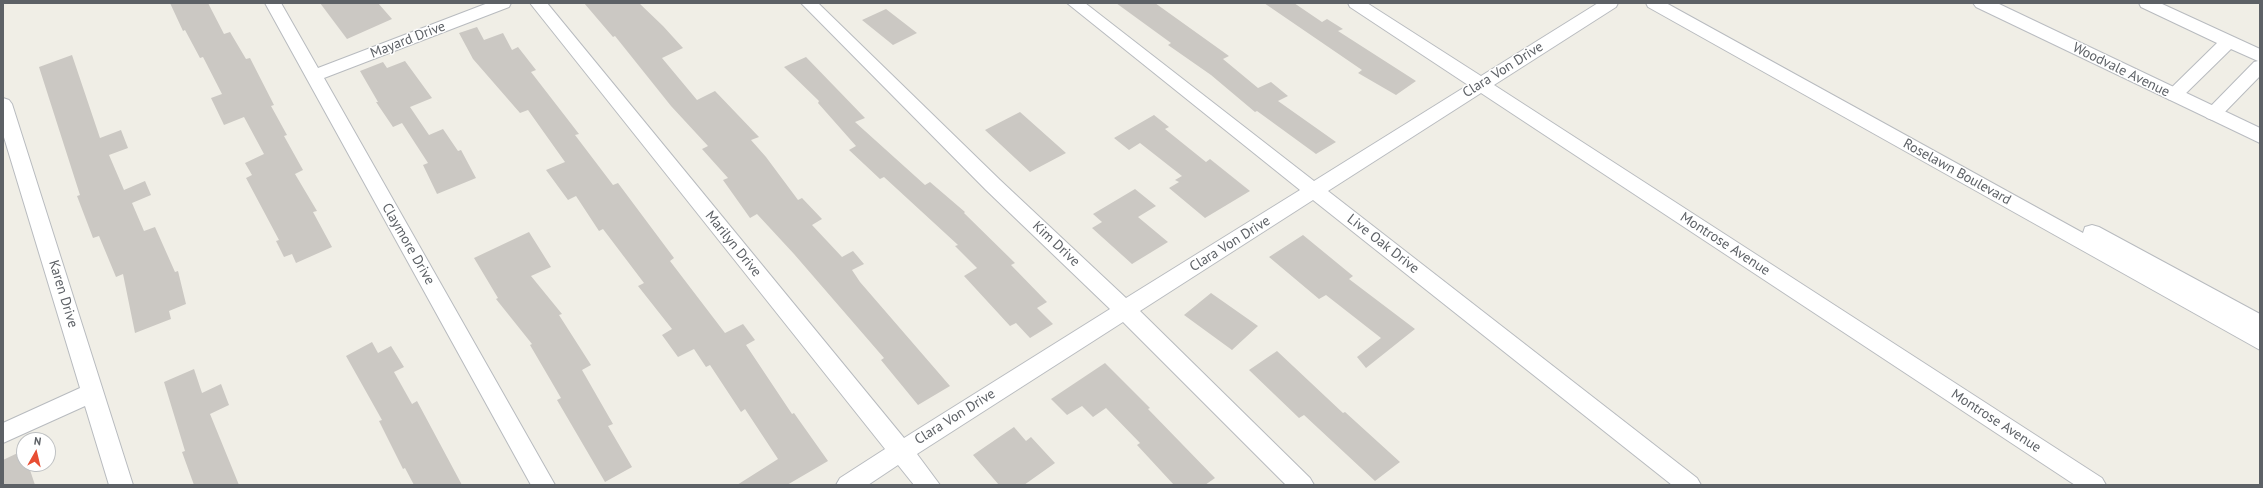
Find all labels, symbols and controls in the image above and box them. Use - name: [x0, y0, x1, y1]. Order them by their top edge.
- street label: Mayard Drive: [368, 18, 448, 62]
- street label: Clara Von Drive: [1460, 39, 1546, 101]
- street label: Woodvale Avenue: [2070, 39, 2172, 101]
- street label: Roselawn Boulevard: [1900, 135, 2014, 209]
- street label: Claymore Drive: [378, 200, 438, 288]
- street label: Marilyn Drive: [701, 208, 765, 280]
- street label: Montrose Avenue: [1677, 209, 1773, 279]
- street label: Live Oak Drive: [1344, 211, 1422, 277]
- street label: Clara Von Drive: [1187, 213, 1273, 275]
- street label: Kim Drive: [1029, 218, 1083, 270]
- street label: Karen Drive: [45, 258, 81, 330]
- street label: Clara Von Drive: [912, 386, 998, 448]
- street label: Montrose Avenue: [1948, 386, 2044, 456]
- north arrow: [16, 432, 56, 472]
- text: N: [33, 434, 42, 449]

